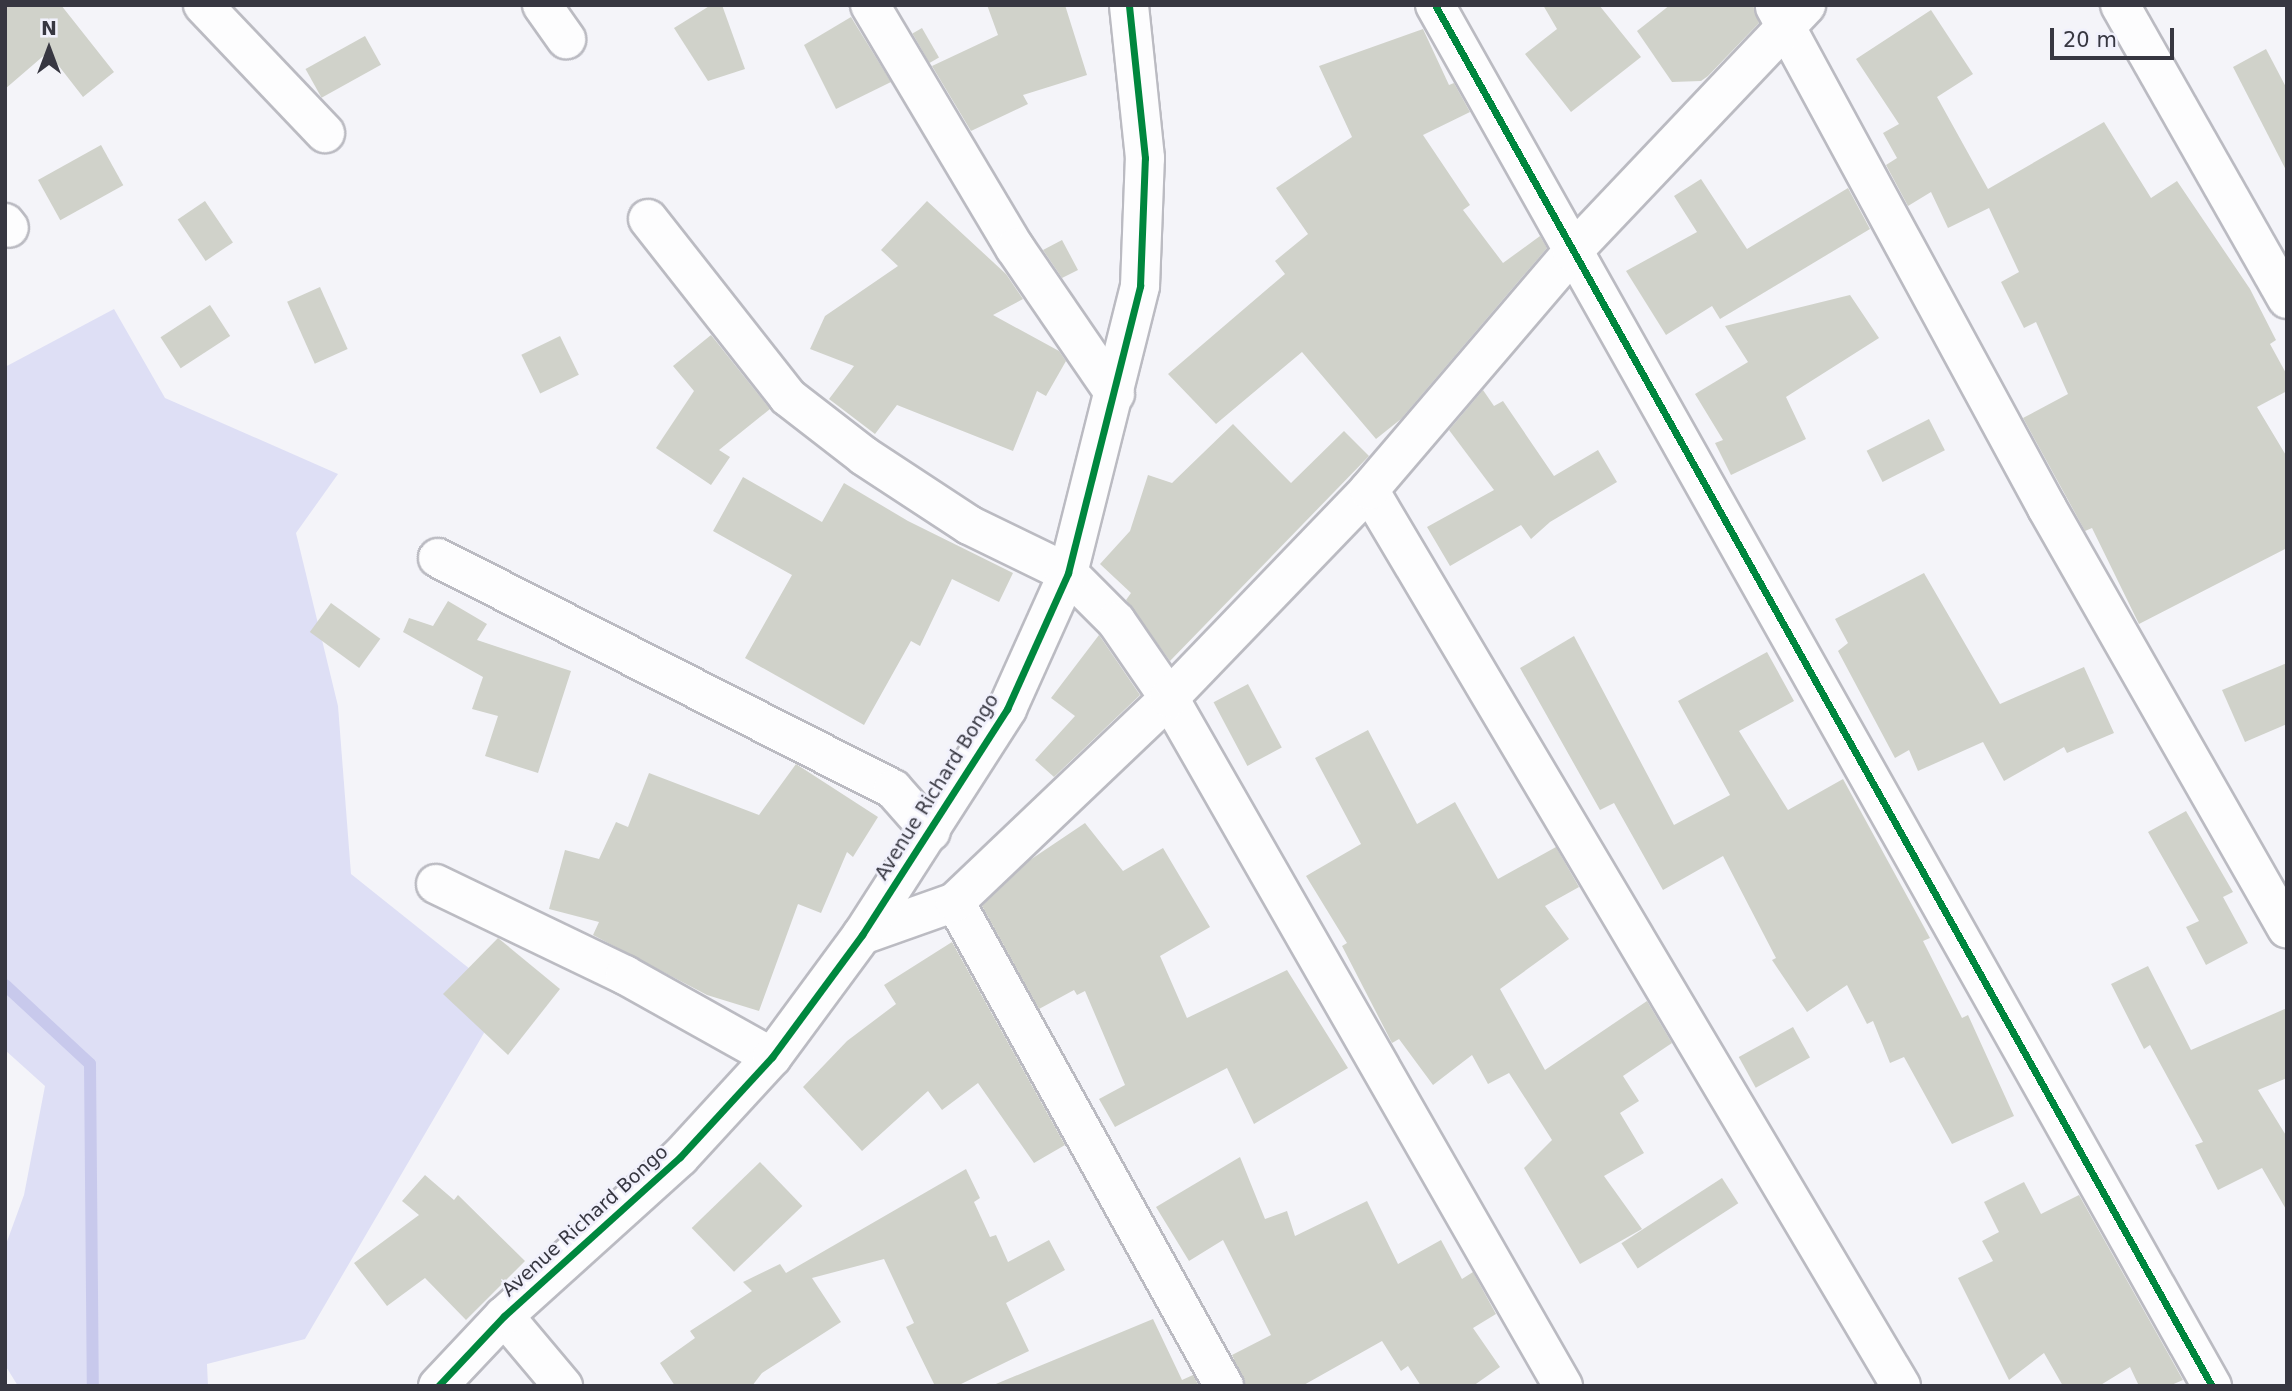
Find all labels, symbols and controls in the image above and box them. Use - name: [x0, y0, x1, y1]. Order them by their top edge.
- north arrow: [14, 14, 84, 84]
- scale bar: [2054, 14, 2178, 58]
- text: N: [41, 17, 57, 39]
- text: 20 m: [2063, 28, 2117, 52]
- street label: Avenue Richard Bongo: [870, 690, 1004, 884]
- street label: Avenue Richard Bongo: [497, 1141, 673, 1301]

